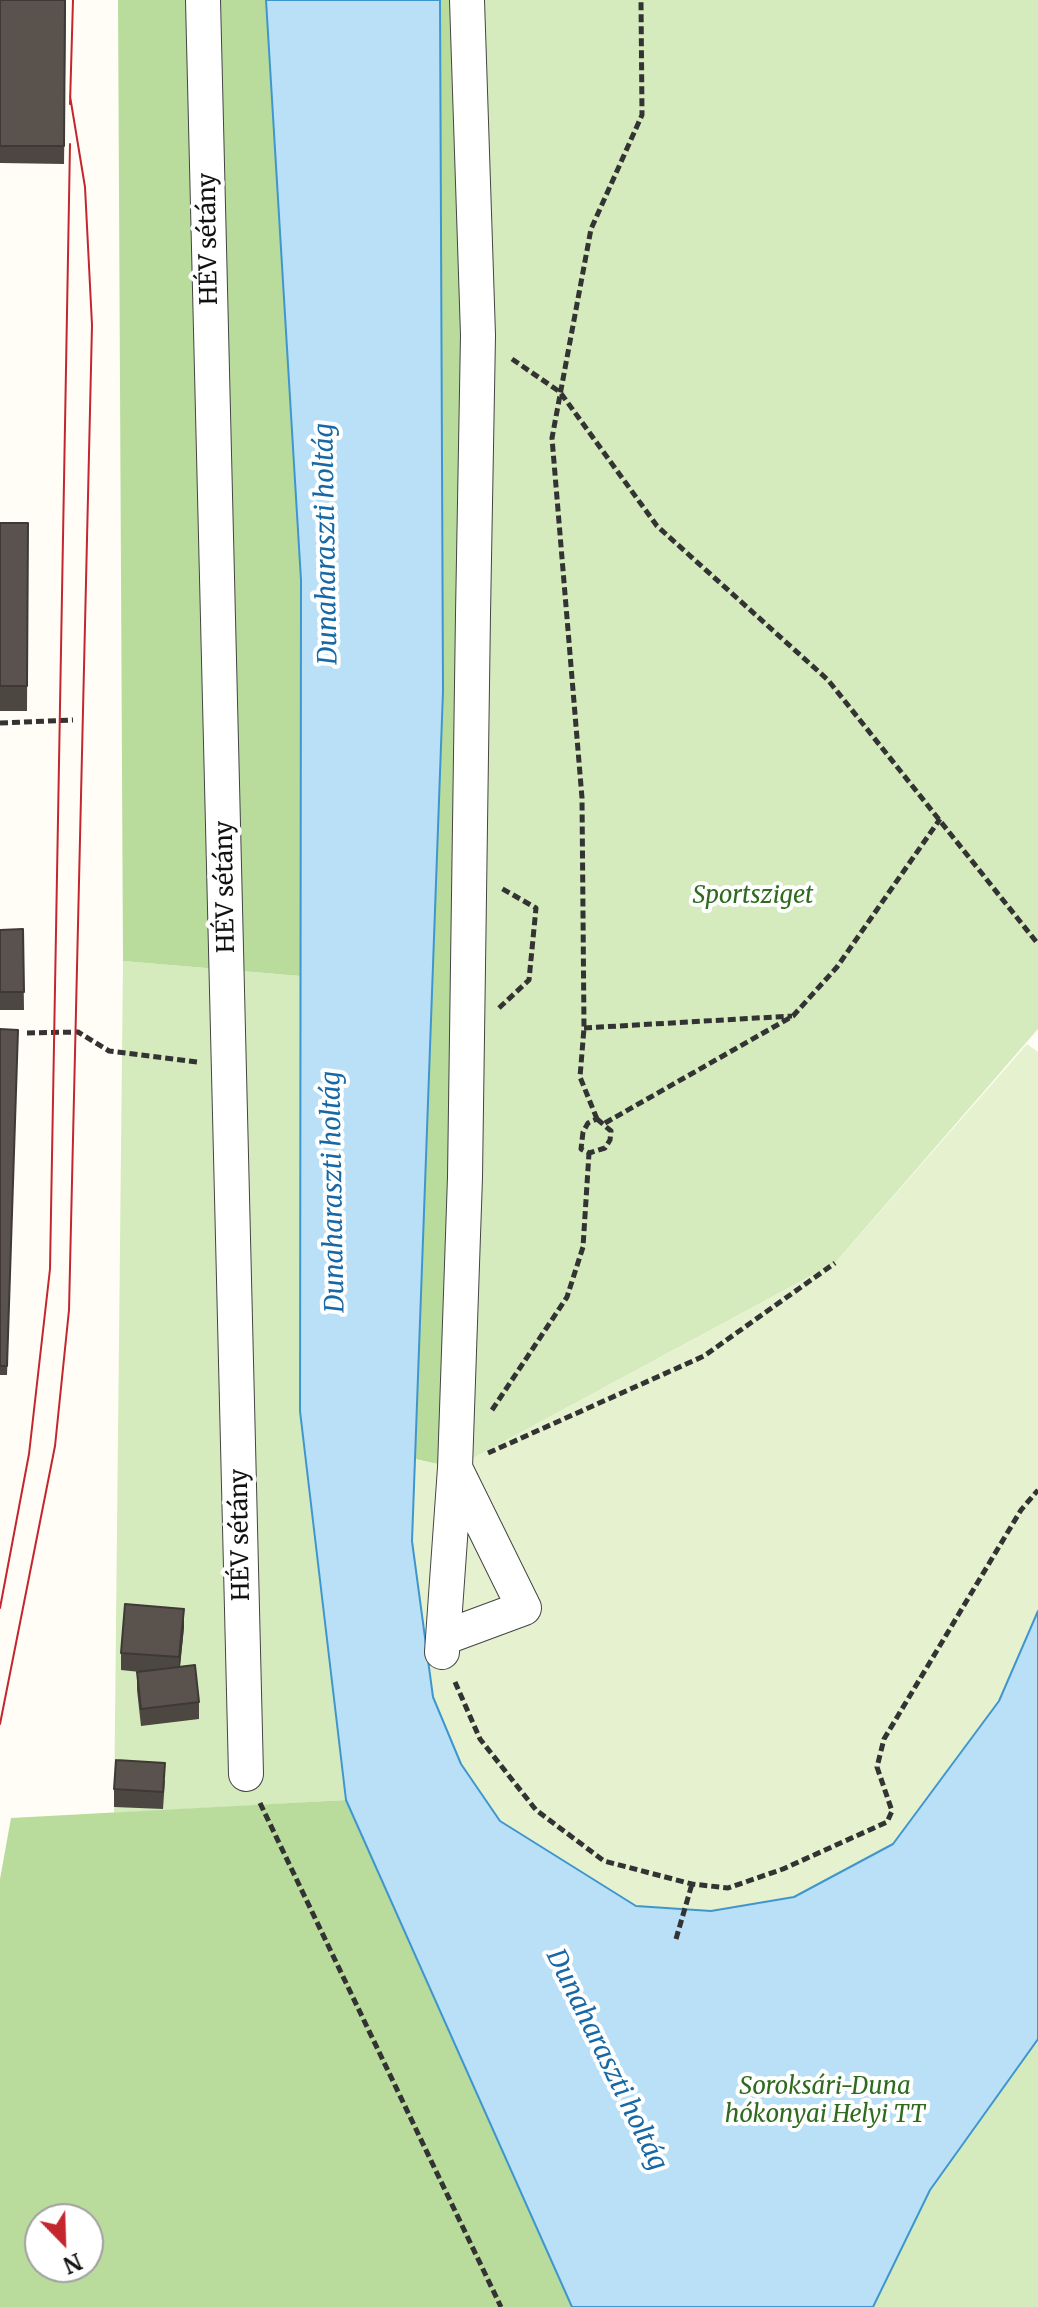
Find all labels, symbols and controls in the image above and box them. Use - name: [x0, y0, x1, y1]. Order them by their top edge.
- street label: HÉV sétány: [193, 173, 225, 305]
- water label: Dunaharaszti holtág: [309, 423, 345, 665]
- street label: HÉV sétány: [210, 821, 242, 953]
- park label: Sportsziget: [693, 882, 813, 910]
- water label: Dunaharaszti holtág: [316, 1071, 352, 1313]
- street label: HÉV sétány: [225, 1469, 257, 1601]
- water label: Dunaharaszti holtág: [539, 1944, 673, 2176]
- park label: Soroksári-Duna hókonyai Helyi TT: [725, 2073, 925, 2129]
- north arrow: [24, 2203, 104, 2283]
- text: N: [59, 2247, 86, 2280]

